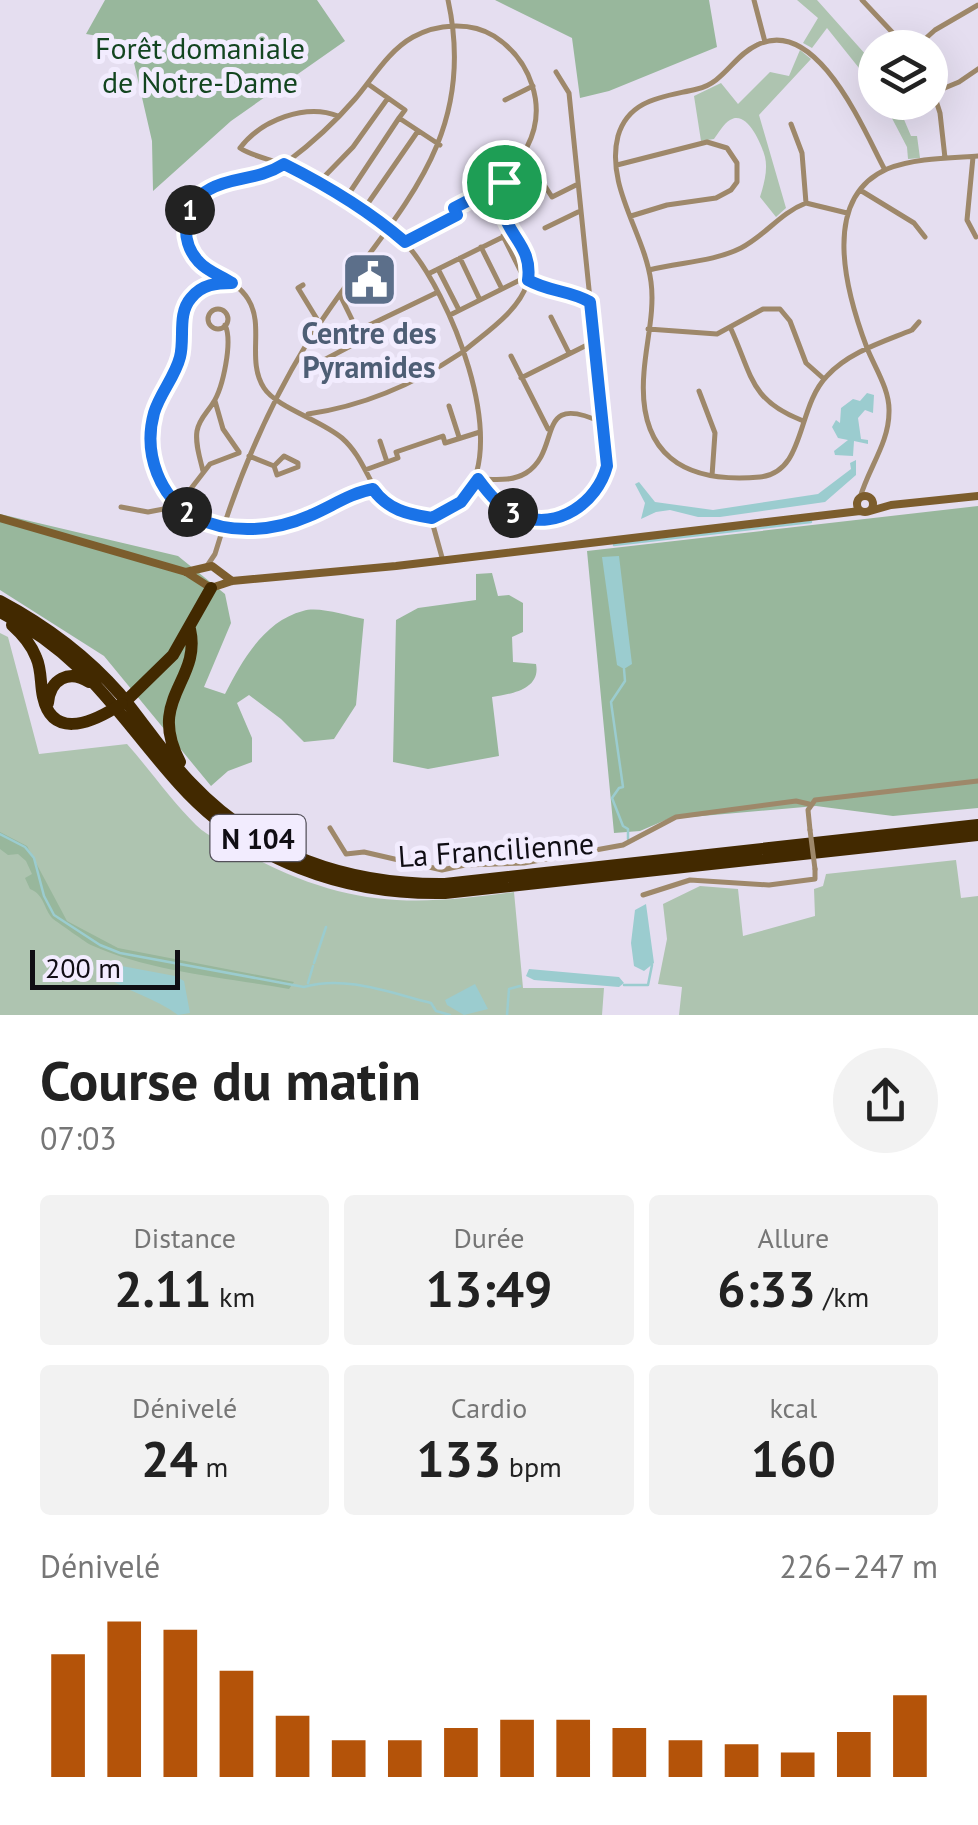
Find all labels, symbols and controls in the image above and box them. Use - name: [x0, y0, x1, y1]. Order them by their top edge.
- park label: Forêt domaniale de Notre-Dame: [95, 28, 305, 101]
- map controls: [858, 30, 948, 120]
- button: layers: [858, 30, 948, 120]
- pin: [462, 140, 547, 225]
- icon: arrive: [477, 155, 532, 210]
- pin: 1: [165, 185, 215, 235]
- text: 1: [182, 191, 198, 228]
- public building icon: Centre des Pyramides: [339, 249, 399, 309]
- place label: Centre des Pyramides: [301, 313, 437, 386]
- pin: 2: [162, 487, 212, 537]
- pin: 3: [488, 488, 538, 538]
- text: 2: [179, 493, 195, 530]
- text: 3: [505, 494, 521, 531]
- road number: N 104: [210, 815, 306, 861]
- street label: La Francilienne: [397, 823, 595, 875]
- scale bar: [30, 945, 180, 990]
- text: 200 m: [45, 949, 121, 986]
- text: Course du matin: [40, 1044, 421, 1115]
- button: share: [833, 1048, 938, 1153]
- text: 07:03: [40, 1117, 117, 1159]
- text: Distance: [133, 1219, 236, 1256]
- text: Durée: [453, 1219, 525, 1256]
- text: Allure: [758, 1219, 829, 1256]
- text: 2.11: [114, 1256, 212, 1321]
- text: 13:49: [426, 1256, 552, 1321]
- text: 6:33: [717, 1256, 816, 1321]
- text: km: [212, 1278, 255, 1315]
- text: /km: [816, 1278, 869, 1315]
- text: Dénivelé: [132, 1389, 237, 1426]
- text: Cardio: [451, 1389, 527, 1426]
- text: kcal: [769, 1389, 817, 1426]
- text: 24: [141, 1426, 198, 1491]
- text: 133: [416, 1426, 501, 1491]
- text: 160: [751, 1426, 836, 1491]
- text: m: [198, 1448, 228, 1485]
- text: bpm: [501, 1448, 562, 1485]
- text: Dénivelé: [40, 1545, 160, 1587]
- text: 226–247 m: [779, 1545, 938, 1587]

